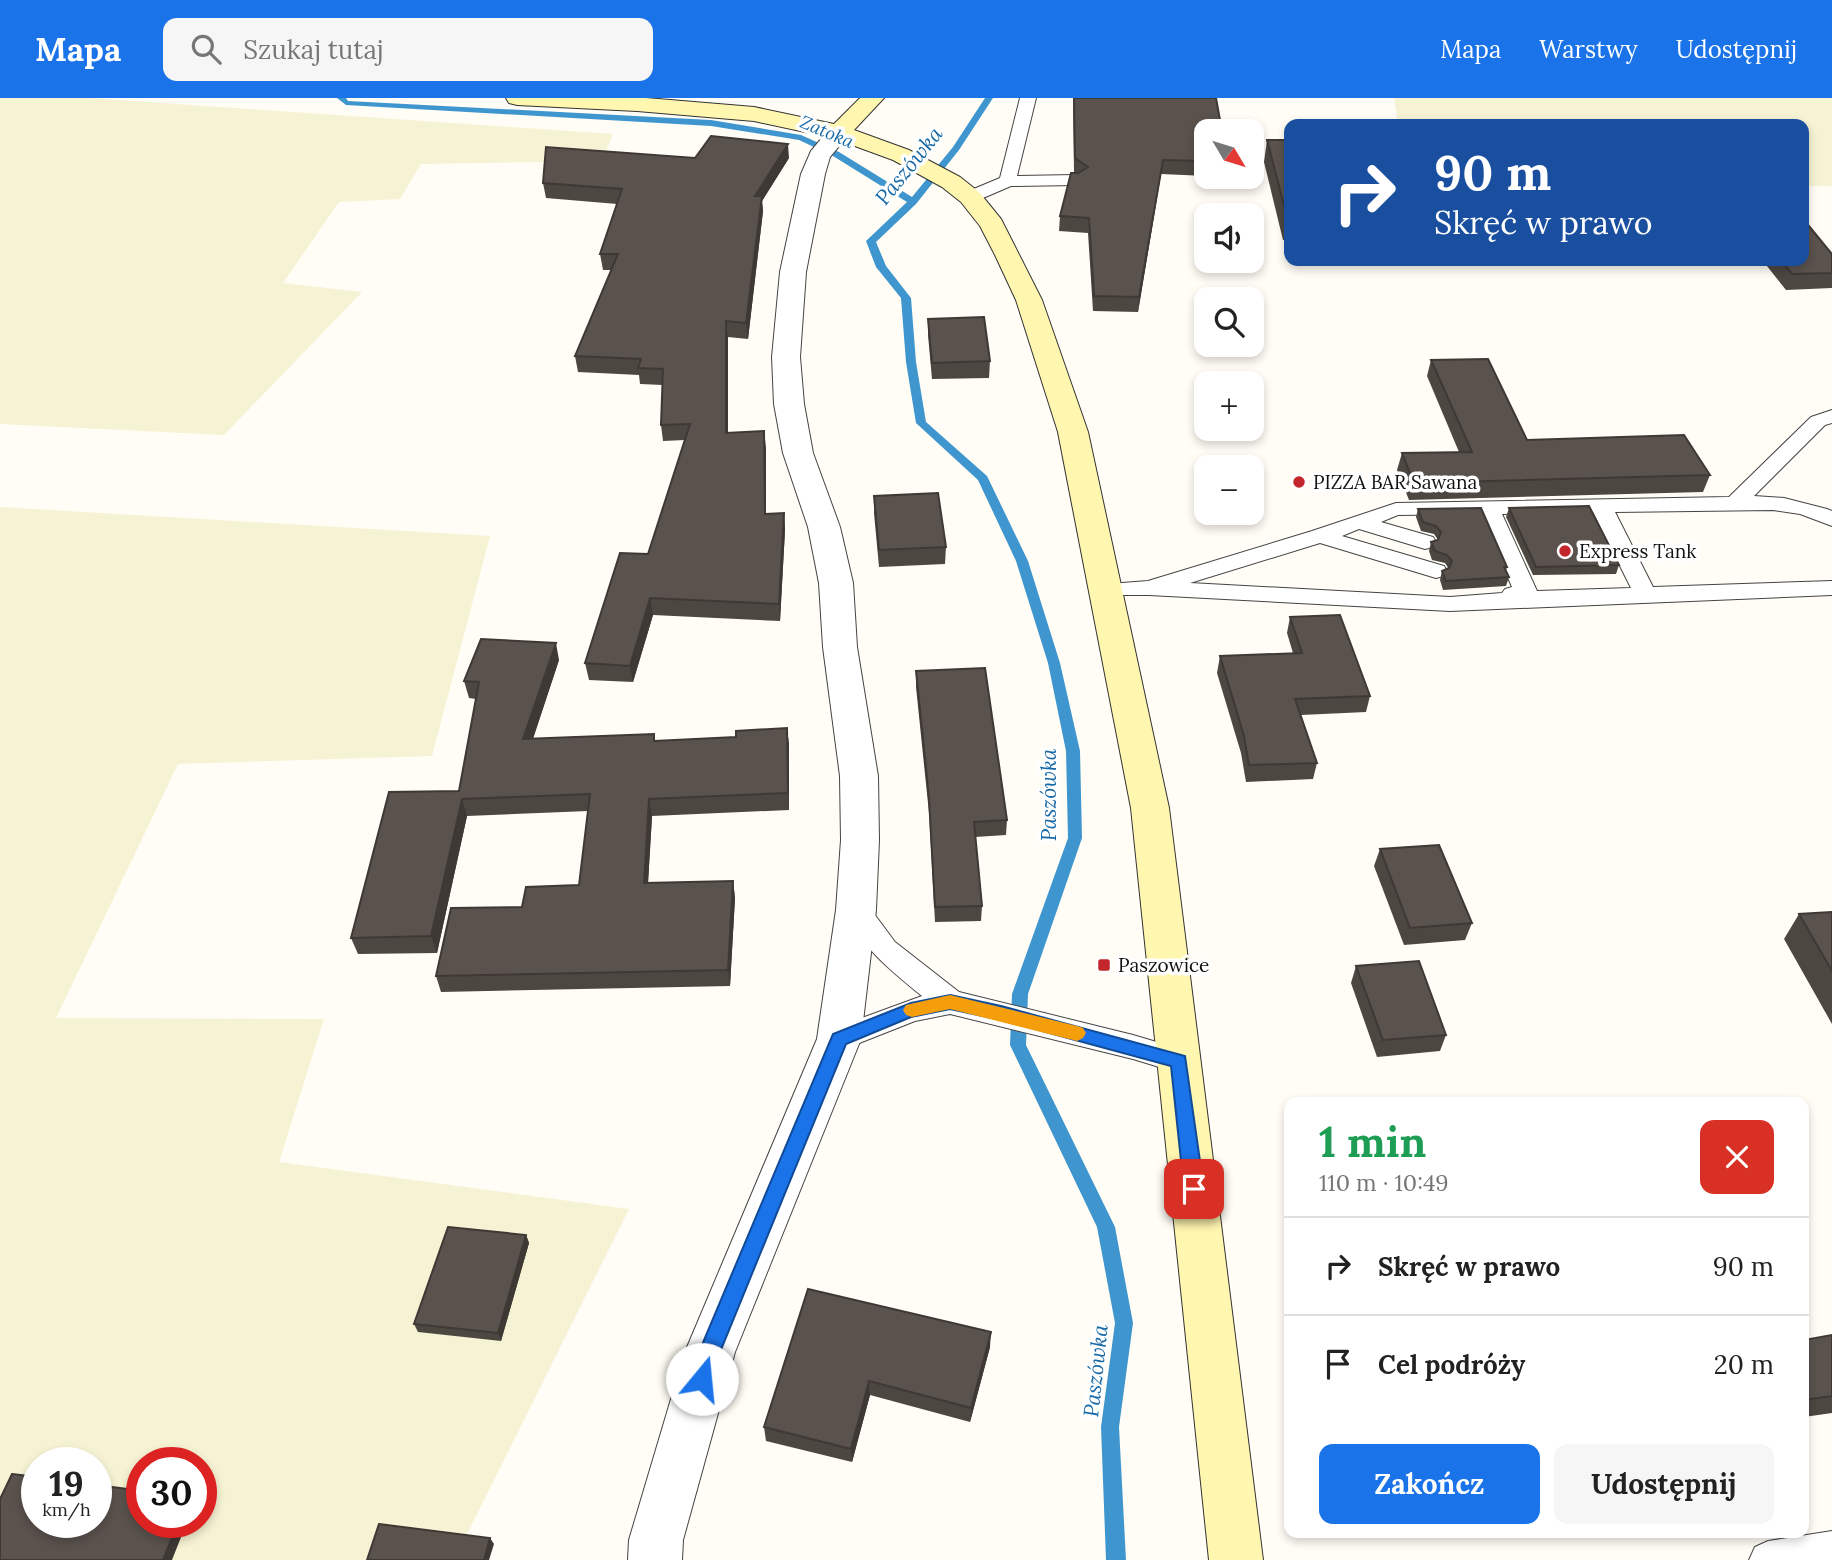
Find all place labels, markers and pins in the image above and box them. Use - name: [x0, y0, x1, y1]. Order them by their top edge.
- place label: PIZZA BAR Sawana: [1313, 470, 1478, 494]
- marker: PIZZA BAR Sawana: [1291, 474, 1307, 490]
- place label: Express Tank: [1579, 539, 1697, 563]
- marker: Express Tank: [1557, 543, 1573, 559]
- place label: Paszowice: [1118, 953, 1209, 977]
- marker: Paszowice: [1096, 957, 1112, 973]
- pin: [1164, 1159, 1224, 1219]

